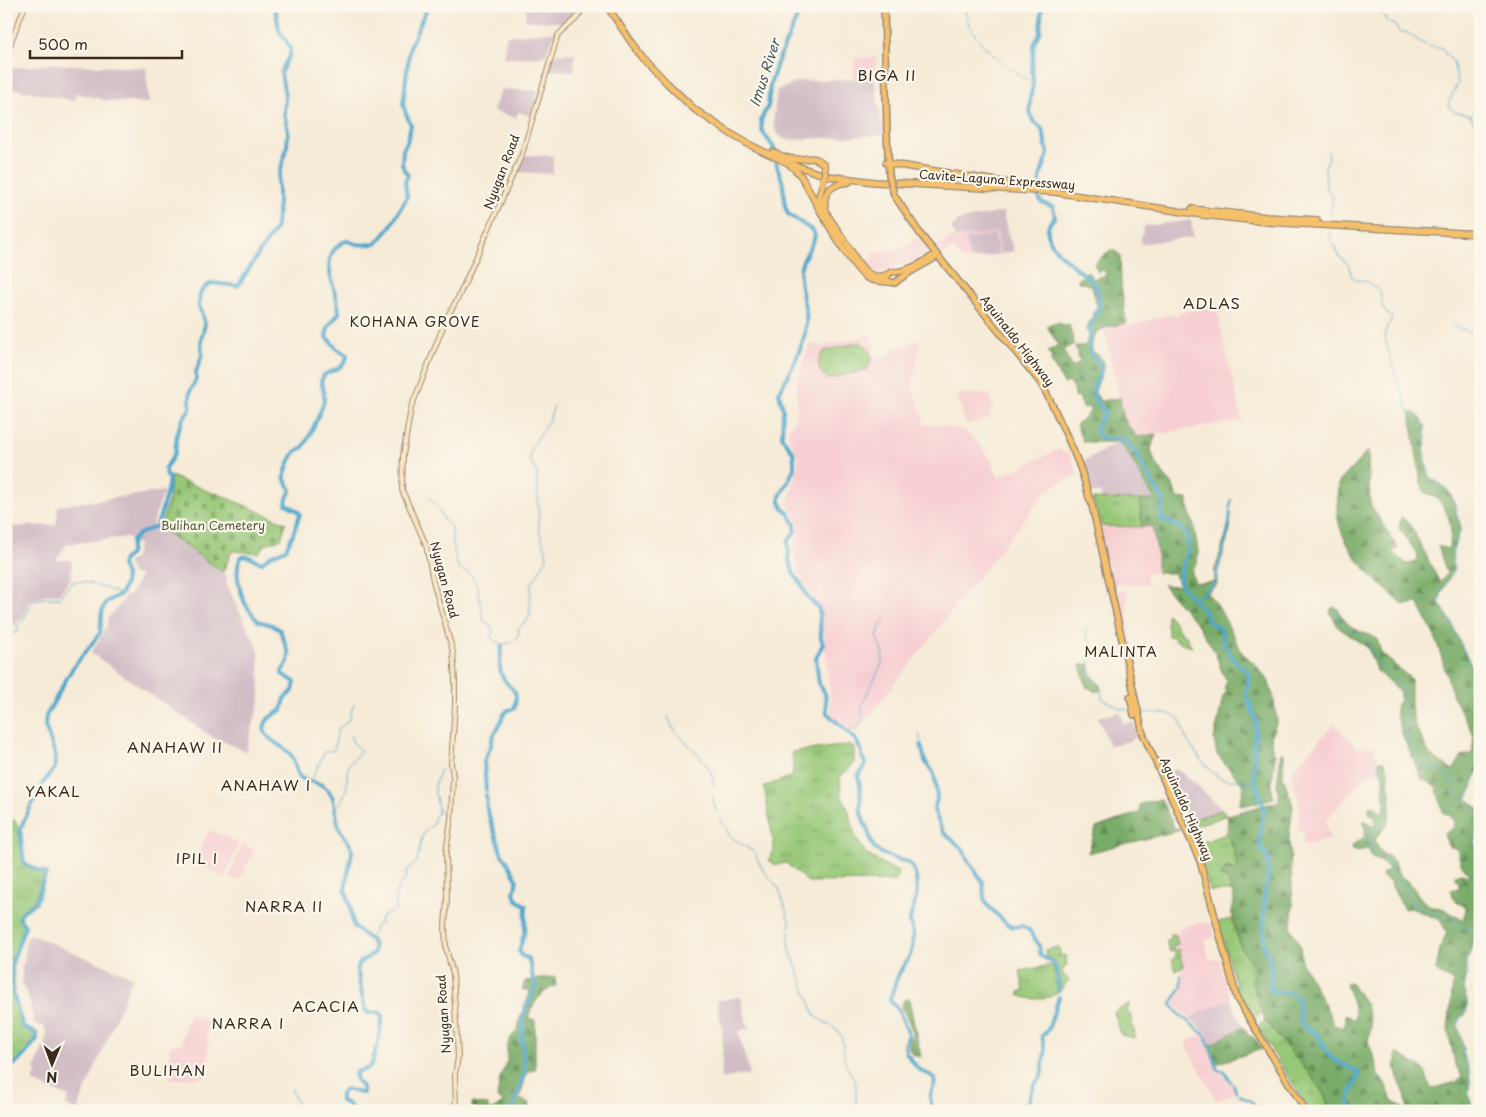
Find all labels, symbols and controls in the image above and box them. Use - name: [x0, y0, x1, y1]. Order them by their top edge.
- scale bar: [30, 28, 182, 60]
- text: 500 m: [38, 32, 88, 55]
- water label: Imus River: [744, 35, 786, 109]
- district label: BIGA II: [857, 63, 917, 86]
- street label: Nyugan Road: [479, 132, 524, 212]
- street label: Cavite–Laguna Expressway: [918, 165, 1076, 193]
- street label: Aguinaldo Highway: [976, 291, 1059, 390]
- district label: ADLAS: [1183, 291, 1241, 314]
- district label: KOHANA GROVE: [349, 311, 481, 332]
- park label: Bulihan Cemetery: [161, 516, 265, 534]
- street label: Nyugan Road: [426, 539, 464, 620]
- district label: MALINTA: [1084, 641, 1158, 662]
- district label: ANAHAW II: [127, 735, 223, 758]
- street label: Aguinaldo Highway: [1156, 754, 1218, 863]
- district label: ANAHAW I: [221, 773, 311, 796]
- district label: YAKAL: [25, 779, 81, 802]
- district label: IPIL I: [176, 846, 218, 869]
- district label: NARRA II: [245, 894, 323, 917]
- street label: Nyugan Road: [431, 974, 455, 1054]
- district label: ACACIA: [292, 994, 360, 1017]
- district label: NARRA I: [211, 1011, 285, 1034]
- north arrow: [28, 1040, 78, 1090]
- district label: BULIHAN: [130, 1058, 206, 1081]
- text: N: [46, 1067, 57, 1088]

